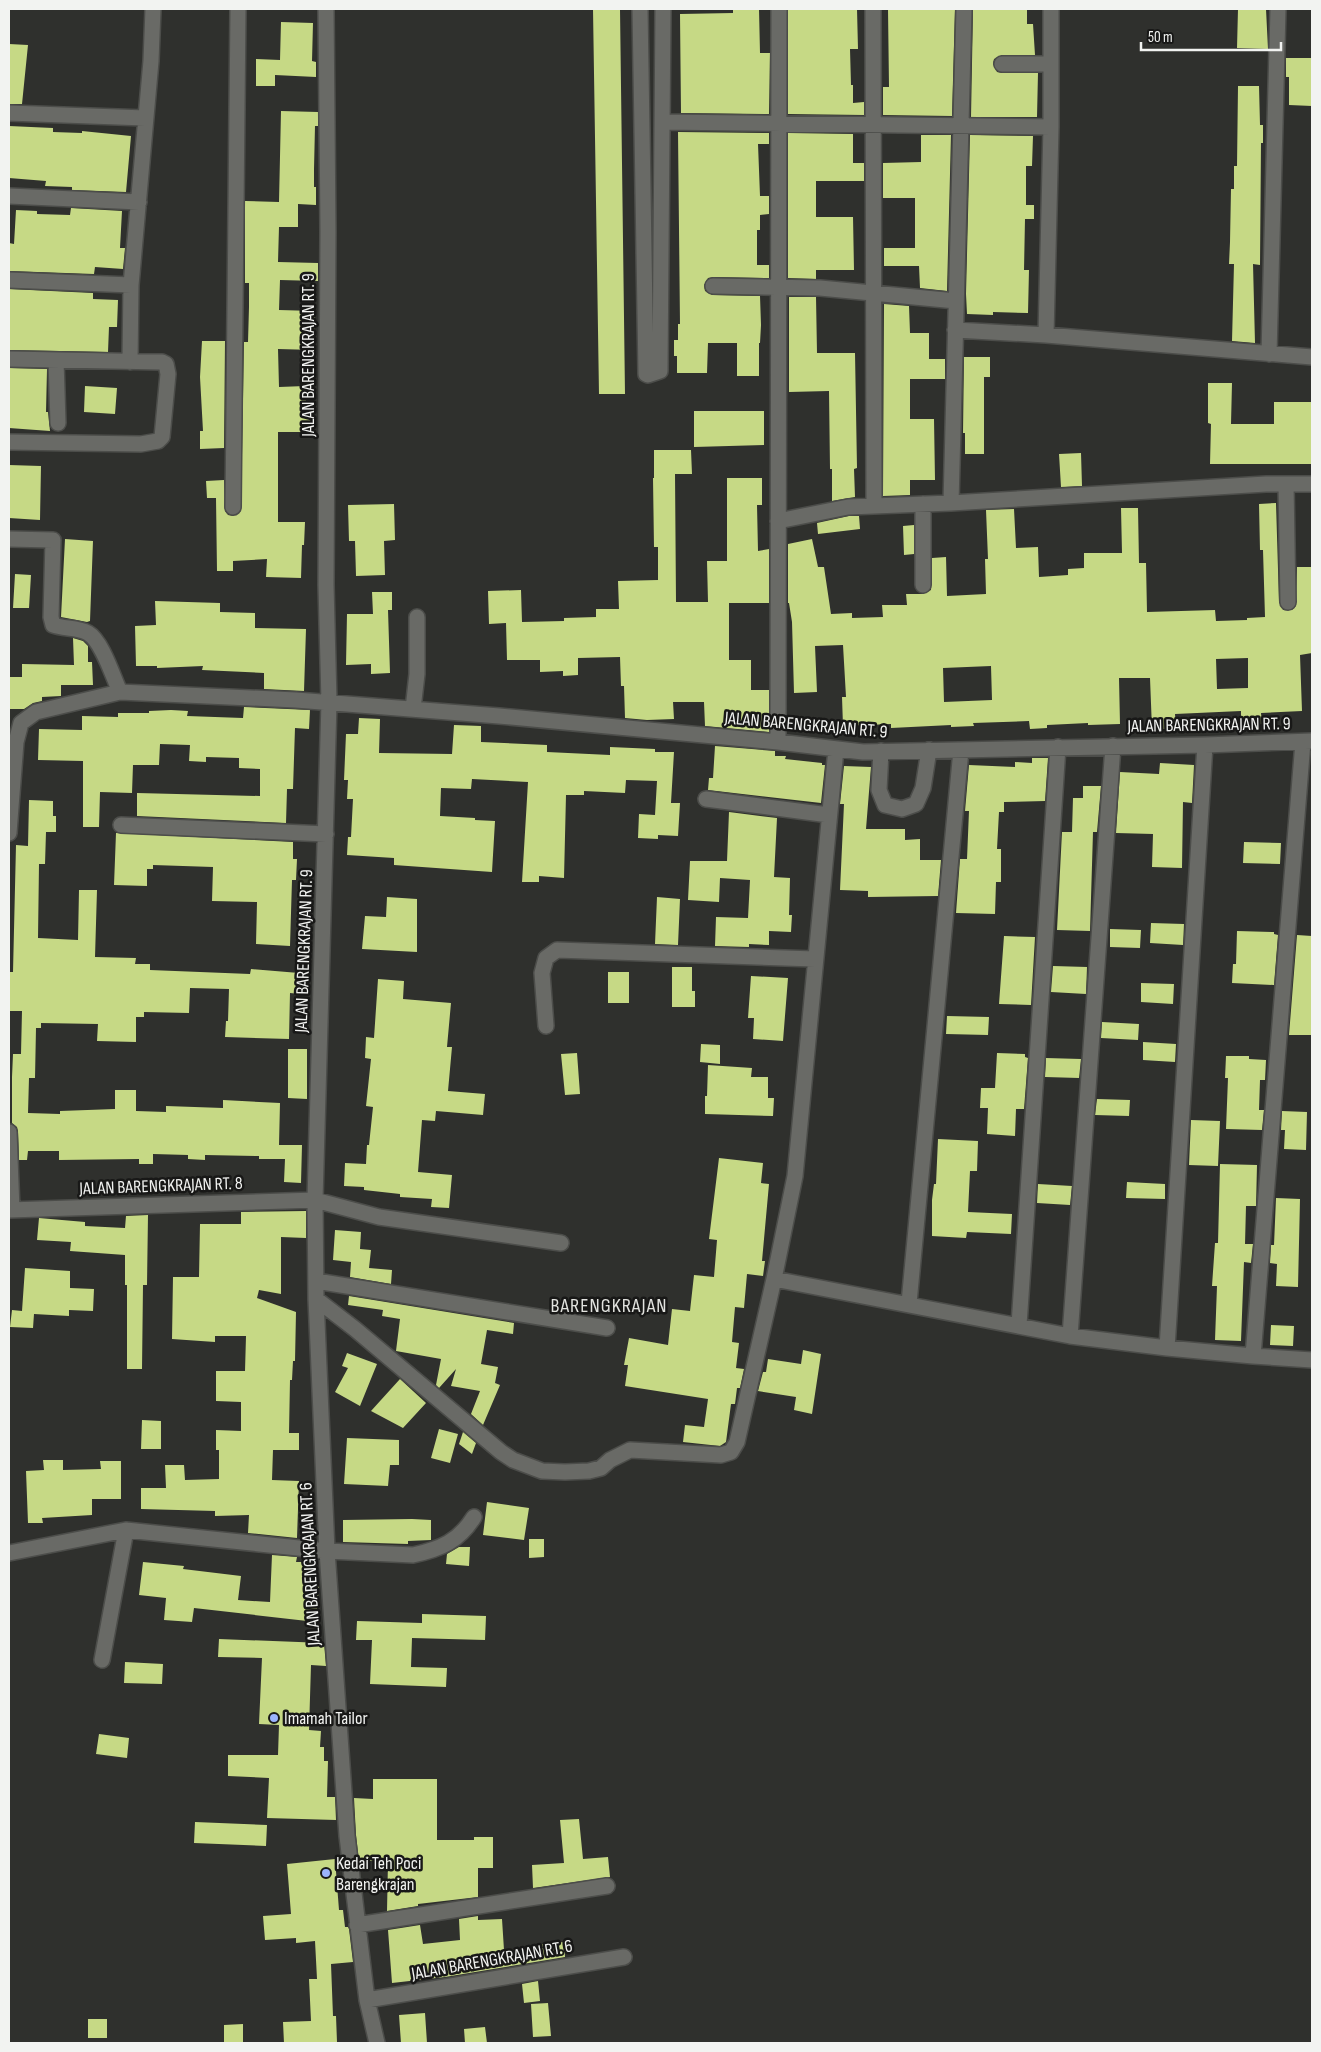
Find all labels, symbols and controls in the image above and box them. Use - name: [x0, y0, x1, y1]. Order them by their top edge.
- scale bar: [1141, 20, 1281, 52]
- text: 50 m: [1148, 28, 1173, 47]
- street label: JALAN BARENGKRAJAN RT. 9: [298, 273, 319, 438]
- street label: JALAN BARENGKRAJAN RT. 9: [723, 707, 888, 743]
- street label: JALAN BARENGKRAJAN RT. 9: [1126, 713, 1291, 737]
- street label: JALAN BARENGKRAJAN RT. 9: [291, 869, 317, 1034]
- street label: JALAN BARENGKRAJAN RT. 8: [78, 1173, 243, 1199]
- district label: BARENGKRAJAN: [551, 1294, 667, 1318]
- street label: JALAN BARENGKRAJAN RT. 6: [295, 1482, 325, 1647]
- place label: Imamah Tailor: [284, 1708, 368, 1729]
- marker: Imamah Tailor: [268, 1712, 280, 1724]
- place label: Kedai Teh Poci Barengkrajan: [336, 1853, 421, 1895]
- marker: Kedai Teh Poci Barengkrajan: [320, 1867, 332, 1879]
- street label: JALAN BARENGKRAJAN RT. 6: [409, 1935, 574, 1985]

